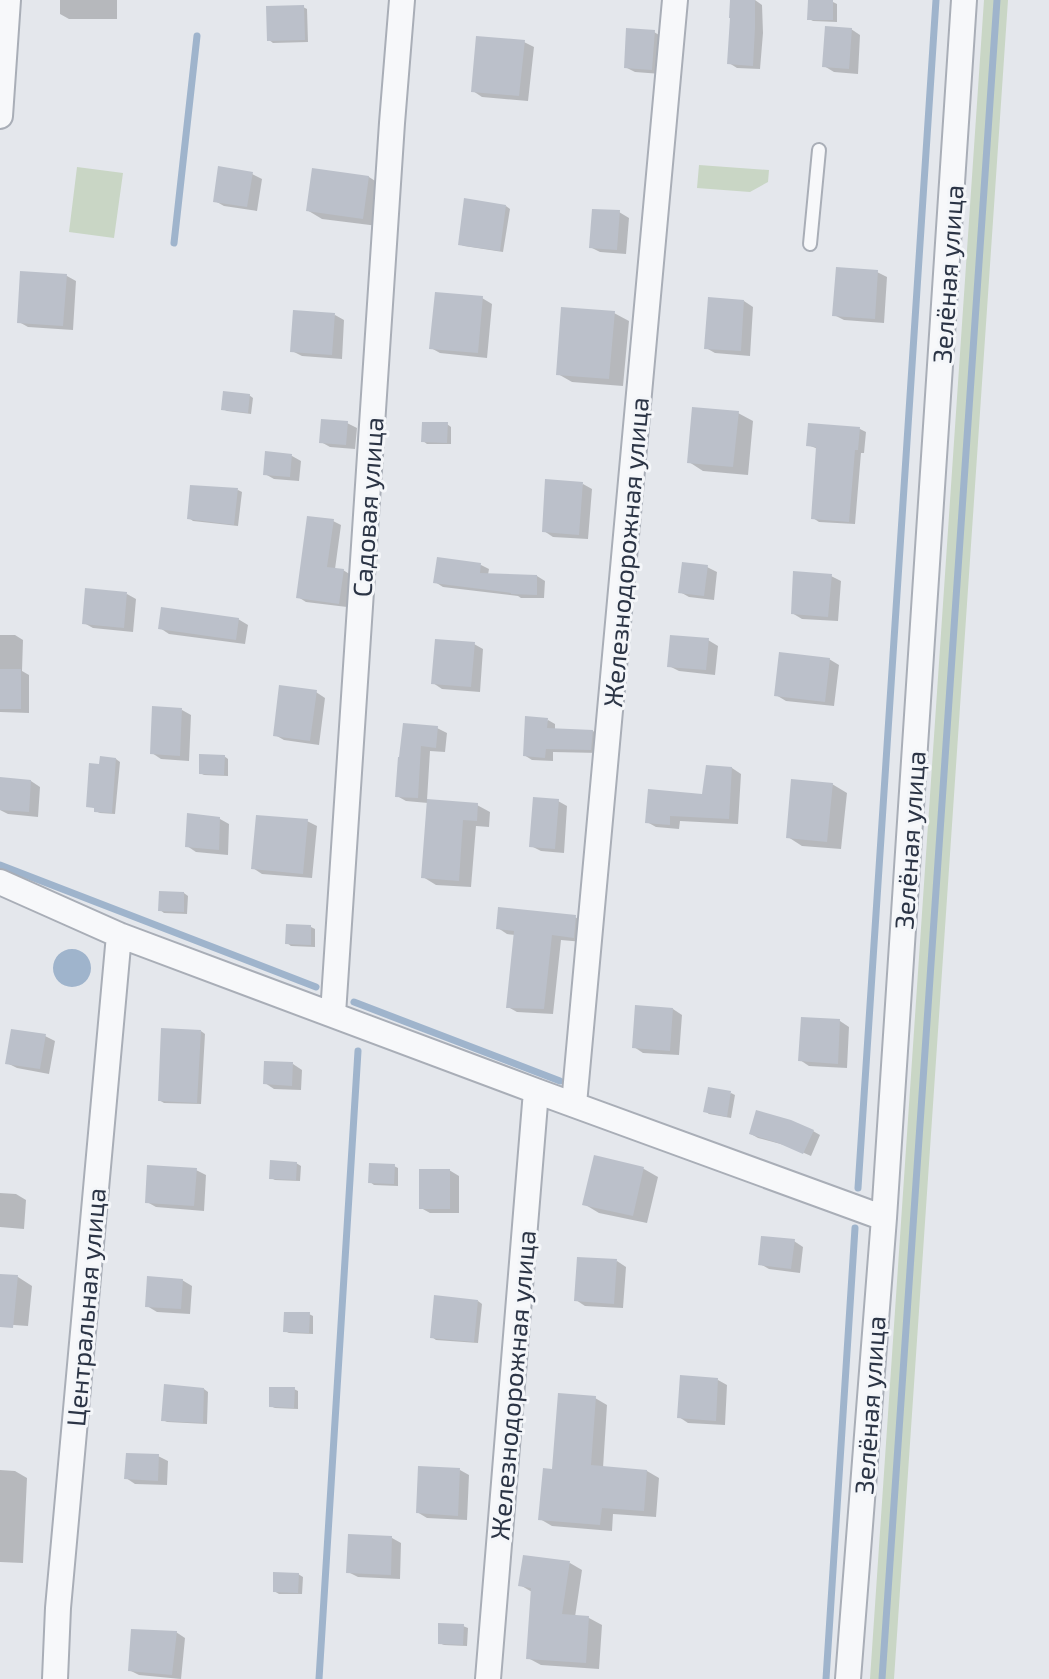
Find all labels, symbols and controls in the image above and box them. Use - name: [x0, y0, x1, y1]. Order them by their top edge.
- street label: Зелёная улица: [925, 184, 970, 364]
- street label: Железнодорожная улица: [596, 396, 655, 708]
- street label: Садовая улица: [345, 416, 390, 598]
- street label: Зелёная улица: [887, 750, 932, 930]
- street label: Центральная улица: [59, 1186, 112, 1428]
- street label: Железнодорожная улица: [483, 1229, 542, 1541]
- street label: Зелёная улица: [847, 1315, 892, 1495]

